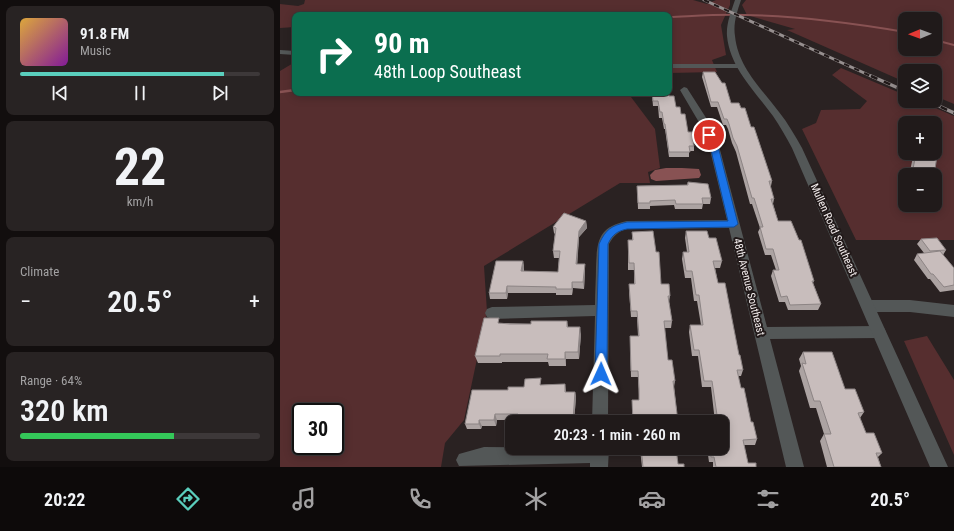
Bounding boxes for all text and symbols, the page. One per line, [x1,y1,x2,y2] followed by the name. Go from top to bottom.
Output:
[898,12,942,56] north arrow
[898,12,942,212] map controls
[80,25,129,43] text: 91.8 FM
[374,27,430,60] text: 90 m
[308,28,360,80] icon: right
[80,43,111,58] text: Music
[374,61,521,82] text: 48th Loop Southeast
[898,64,942,108] button: layers
[49,82,71,104] icon: previous
[129,82,151,104] icon: pause
[209,82,231,104] icon: next
[898,116,942,160] button: +
[692,118,726,152] pin
[698,124,720,146] icon: arrive
[114,137,166,198] text: 22
[898,168,942,212] button: −
[808,182,860,278] street label: Mullen Road Southeast
[127,194,153,209] text: km/h
[731,237,767,337] street label: 48th Avenue Southeast
[20,264,59,279] text: Climate
[107,284,173,319] text: 20.5°
[20,289,31,314] text: −
[249,289,260,314] text: +
[580,353,622,395] position arrow
[20,373,82,388] text: Range · 64%
[20,393,109,428] text: 320 km
[292,403,344,455] speed limit sign: 30
[554,426,680,444] text: 20:23 · 1 min · 260 m
[174,485,202,513] icon: directions
[290,485,318,513] icon: music
[406,485,434,513] icon: phone
[522,485,550,513] icon: climate
[638,485,666,513] icon: car
[754,485,782,513] icon: filters
[44,489,85,510] text: 20:22
[870,489,910,510] text: 20.5°

